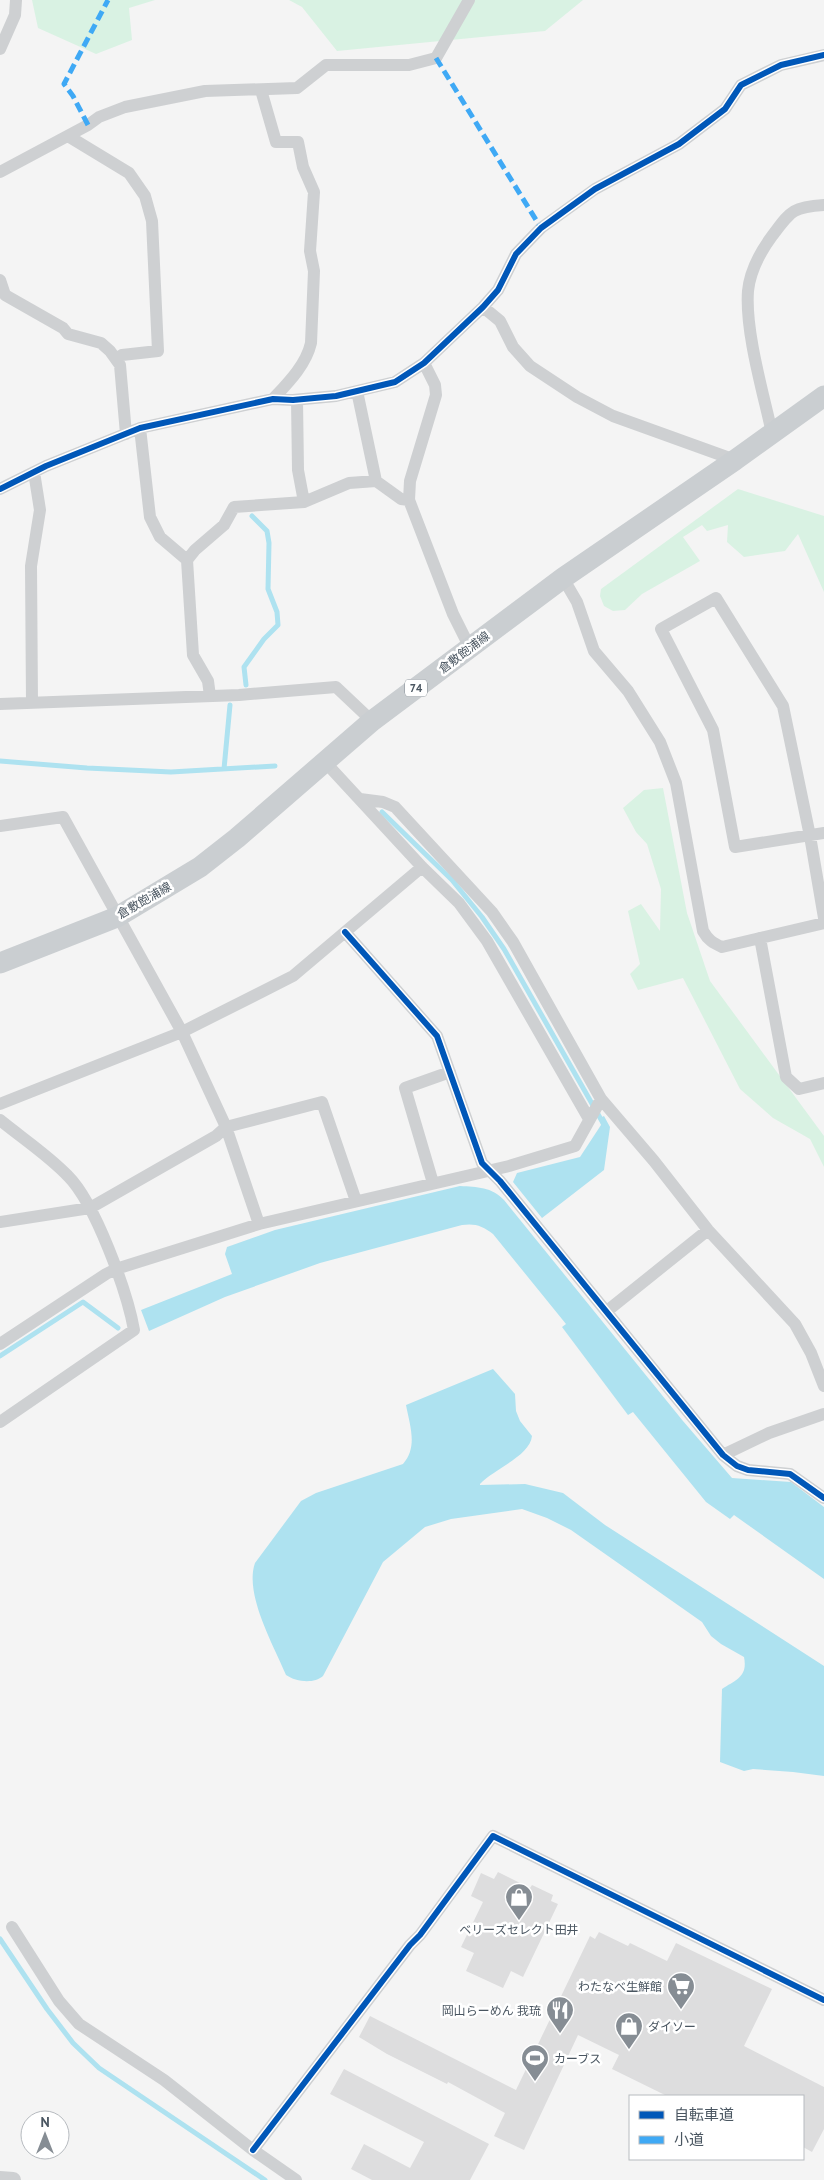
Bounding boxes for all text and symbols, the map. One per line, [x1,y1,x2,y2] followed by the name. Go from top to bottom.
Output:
[436,628,492,676] street label: 倉敷飽浦線
[405,680,427,696] road number: 74
[114,879,174,921] street label: 倉敷飽浦線
[504,1882,534,1921] shop icon: ベリーズセレクト田井
[459,1922,579,1937] place label: ベリーズセレクト田井
[666,1971,696,2010] supermarket icon: わたなべ生鮮館
[578,1979,662,1994] place label: わたなべ生鮮館
[545,1995,575,2034] restaurant icon: 岡山らーめん 我琉
[442,2003,541,2018] place label: 岡山らーめん 我琉
[614,2011,644,2050] shop icon: ダイソー
[648,2019,696,2034] place label: ダイソー
[520,2043,550,2082] sports icon: カーブス
[554,2051,601,2066] place label: カーブス
[629,2095,804,2160] legend
[674,2105,734,2124] text: 自転車道
[20,2110,70,2160] north arrow
[40,2113,50,2131] text: N
[674,2130,704,2149] text: 小道

